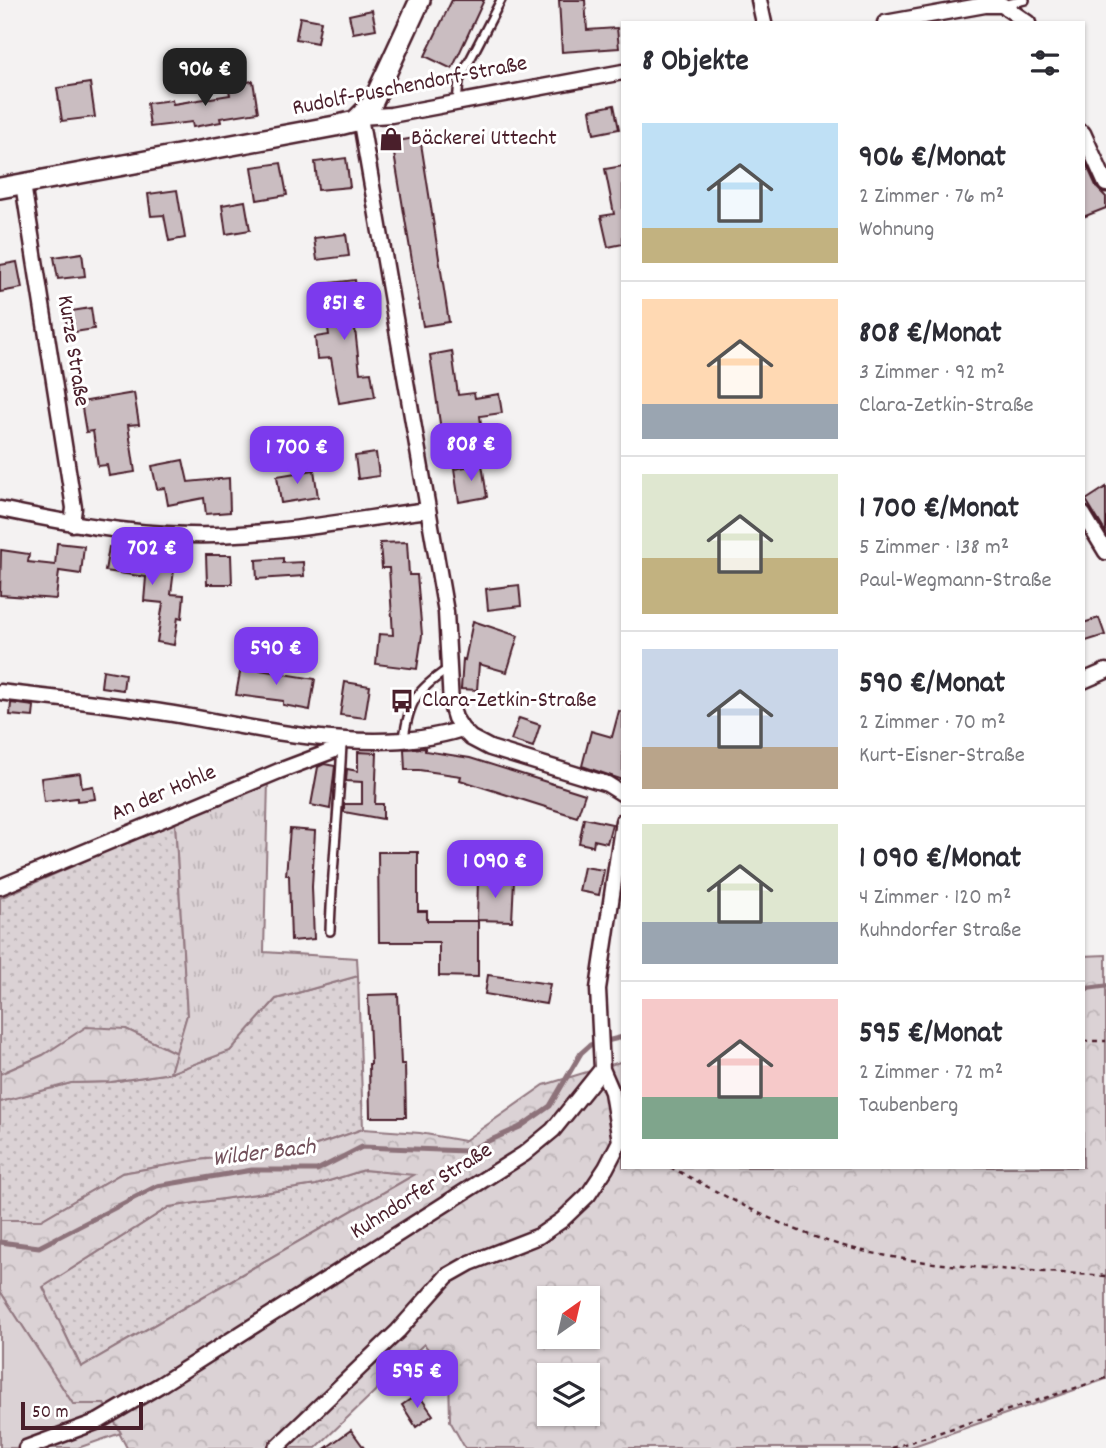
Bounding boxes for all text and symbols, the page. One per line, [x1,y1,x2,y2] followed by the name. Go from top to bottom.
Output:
[642,42,749,85] text: 8 Objekte
[1026,44,1064,82] icon: filters
[156,48,254,108] pin: 906 €
[290,48,530,126] street label: Rudolf-Puschendorf-Straße
[179,54,231,87] text: 906 €
[411,123,557,156] place label: Bäckerei Uttecht
[377,125,405,153] shop icon: Bäckerei Uttecht
[859,138,1006,181] text: 906 €/Monat
[698,151,782,235] icon: home
[859,181,1004,214] text: 2 Zimmer · 76 m²
[859,214,934,247] text: Wohnung
[295,282,393,342] pin: 851 €
[322,288,366,321] text: 851 €
[47,293,97,409] street label: Kurze Straße
[859,314,1002,357] text: 808 €/Monat
[698,327,782,411] icon: home
[859,357,1005,390] text: 3 Zimmer · 92 m²
[859,390,1034,423] text: Clara-Zetkin-Straße
[422,424,520,483] pin: 808 €
[232,426,362,486] pin: 1 700 €
[446,429,496,462] text: 808 €
[266,432,328,465] text: 1 700 €
[859,489,1019,532] text: 1 700 €/Monat
[698,502,782,586] icon: home
[103,528,201,587] pin: 702 €
[859,532,1009,565] text: 5 Zimmer · 138 m²
[127,533,177,566] text: 702 €
[859,565,1052,598] text: Paul-Wegmann-Straße
[227,628,325,687] pin: 590 €
[250,633,302,666] text: 590 €
[859,664,1005,707] text: 590 €/Monat
[698,677,782,761] icon: home
[422,685,597,718] place label: Clara-Zetkin-Straße
[388,687,416,715] bus stop icon: Clara-Zetkin-Straße
[859,707,1006,740] text: 2 Zimmer · 70 m²
[859,740,1025,773] text: Kurt-Eisner-Straße
[106,757,222,831] street label: An der Hohle
[859,839,1021,882] text: 1 090 €/Monat
[430,841,560,900] pin: 1 090 €
[463,846,527,879] text: 1 090 €
[698,852,782,936] icon: home
[859,882,1011,915] text: 4 Zimmer · 120 m²
[859,915,1021,948] text: Kuhndorfer Straße
[859,1014,1003,1057] text: 595 €/Monat
[698,1027,782,1111] icon: home
[859,1057,1003,1090] text: 2 Zimmer · 72 m²
[859,1090,958,1123] text: Taubenberg
[211,1131,318,1177] water label: Wilder Bach
[344,1135,500,1249] street label: Kuhndorfer Straße
[537,1286,600,1349] north arrow
[537,1286,600,1426] map controls
[368,1350,466,1410] pin: 595 €
[392,1356,442,1389] text: 595 €
[537,1363,600,1426] button: layers
[21,1399,144,1431] scale bar
[32,1400,69,1427] text: 50 m

